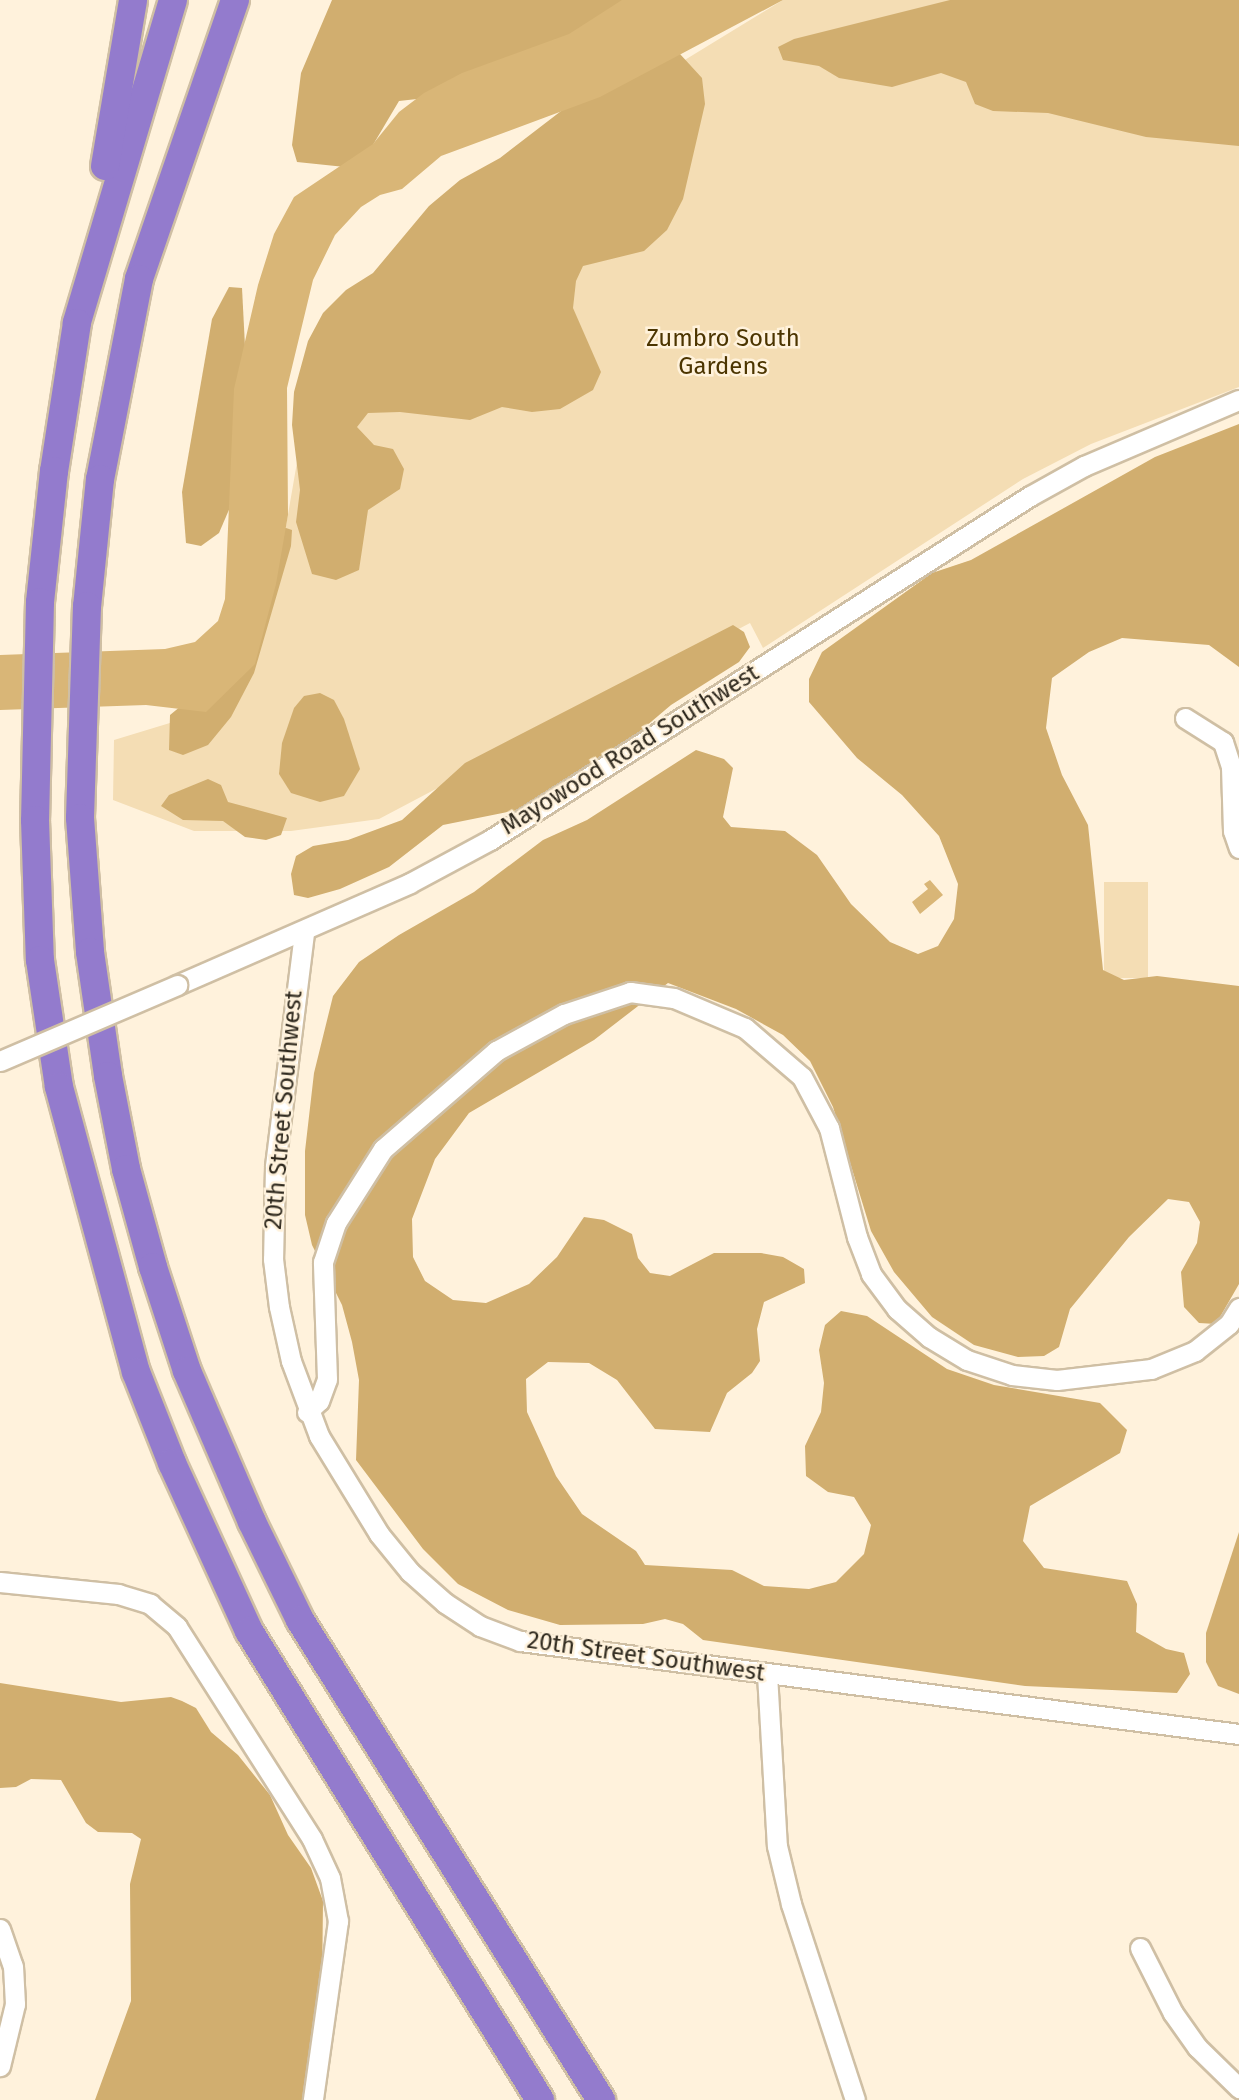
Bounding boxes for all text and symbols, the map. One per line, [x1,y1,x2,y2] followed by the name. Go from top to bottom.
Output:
[646,325,800,381] park label: Zumbro South Gardens
[496,659,764,841] street label: Mayowood Road Southwest
[259,989,309,1231] street label: 20th Street Southwest
[525,1626,767,1688] street label: 20th Street Southwest

